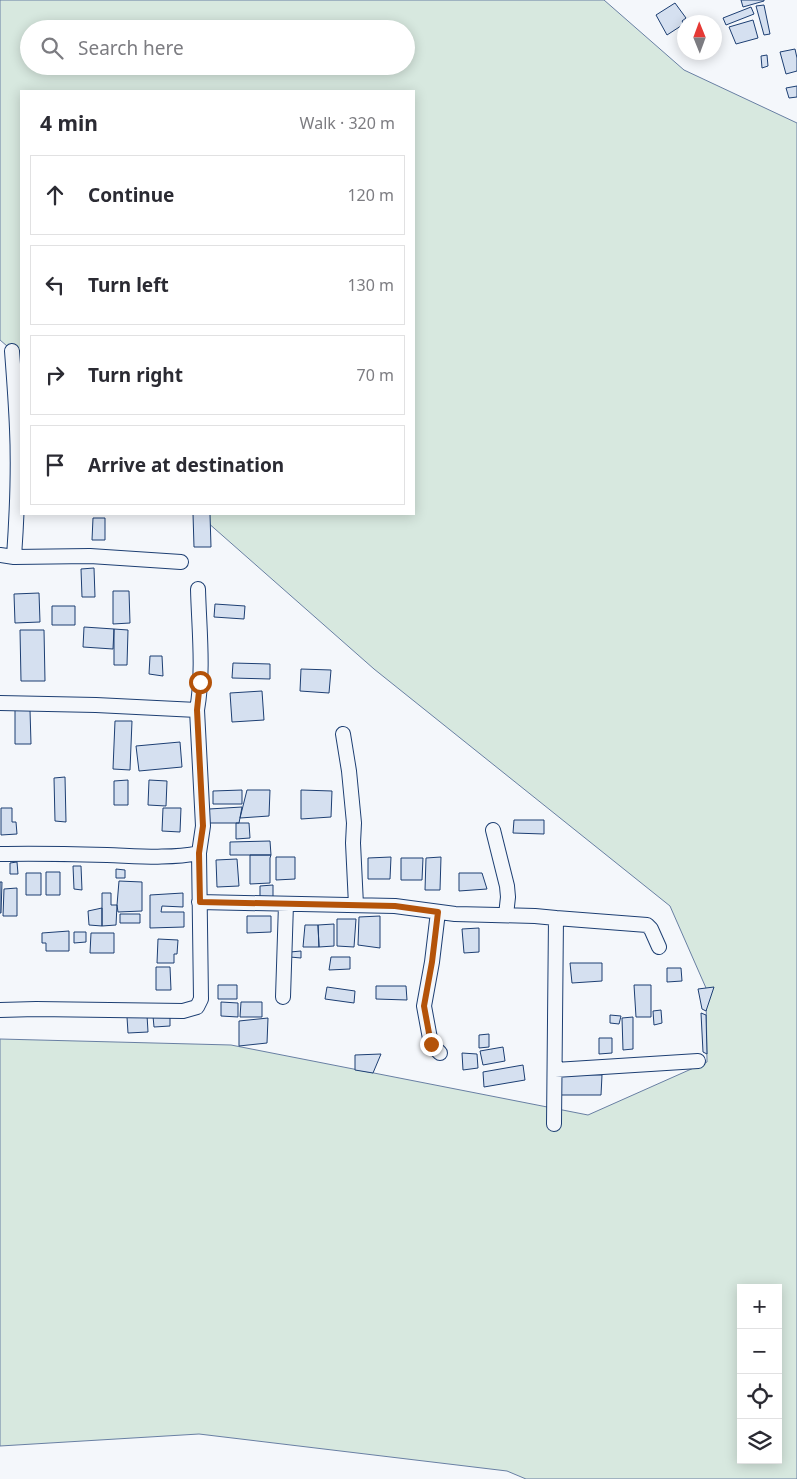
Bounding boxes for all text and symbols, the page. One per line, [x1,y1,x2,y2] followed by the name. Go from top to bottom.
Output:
[677,15,722,60] north arrow
[20,20,415,75] search box
[38,34,66,62] icon: search
[78,35,184,61] text: Search here
[40,109,98,137] text: 4 min
[300,112,395,134] text: Walk · 320 m
[41,181,69,209] icon: ahead
[88,182,174,208] text: Continue
[347,184,394,206] text: 120 m
[41,271,69,299] icon: left
[88,272,169,298] text: Turn left
[347,274,394,296] text: 130 m
[41,361,69,389] icon: right
[88,362,183,388] text: Turn right
[357,364,394,386] text: 70 m
[41,451,69,479] icon: arrive
[88,452,284,478] text: Arrive at destination
[189,671,212,694] route start
[420,1033,443,1056] route end
[737,1284,782,1464] map controls
[737,1284,782,1329] button: +
[737,1329,782,1374] button: −
[737,1374,782,1419] button: locate
[737,1419,782,1464] button: layers

